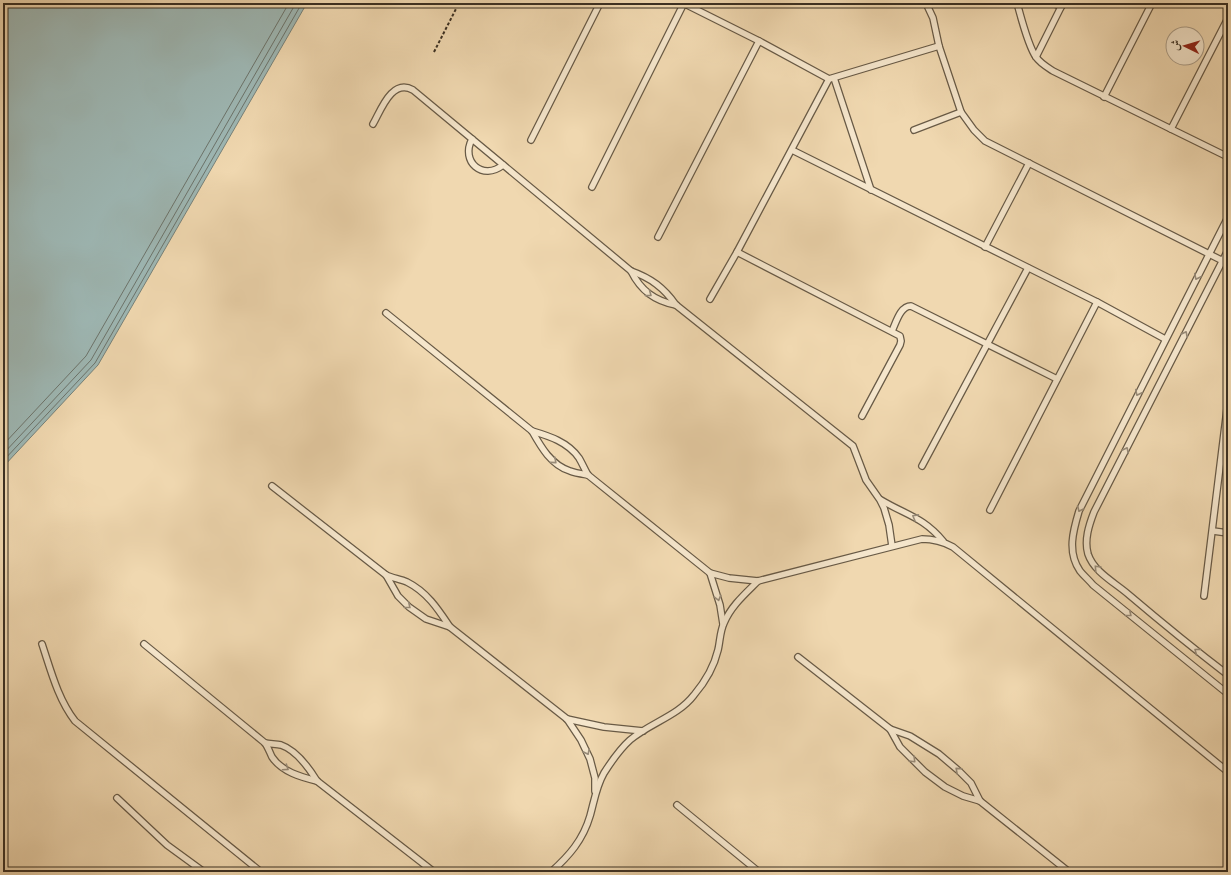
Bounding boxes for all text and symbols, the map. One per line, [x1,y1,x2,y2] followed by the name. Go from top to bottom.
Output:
[1165,26,1205,66] north arrow
[1169,39,1182,51] text: ش
[1195,273,1202,280] one-way arrow
[645,289,652,296] one-way arrow
[1180,331,1188,338] one-way arrow
[1136,388,1143,396] one-way arrow
[1121,447,1129,454] one-way arrow
[549,457,557,464] one-way arrow
[1077,505,1085,512] one-way arrow
[911,514,919,521] one-way arrow
[1094,565,1102,573] one-way arrow
[713,595,722,602] one-way arrow
[404,602,411,609] one-way arrow
[1124,609,1131,616] one-way arrow
[1194,649,1201,656] one-way arrow
[582,748,590,756] one-way arrow
[908,755,916,763] one-way arrow
[282,763,289,771] one-way arrow
[955,768,962,775] one-way arrow

